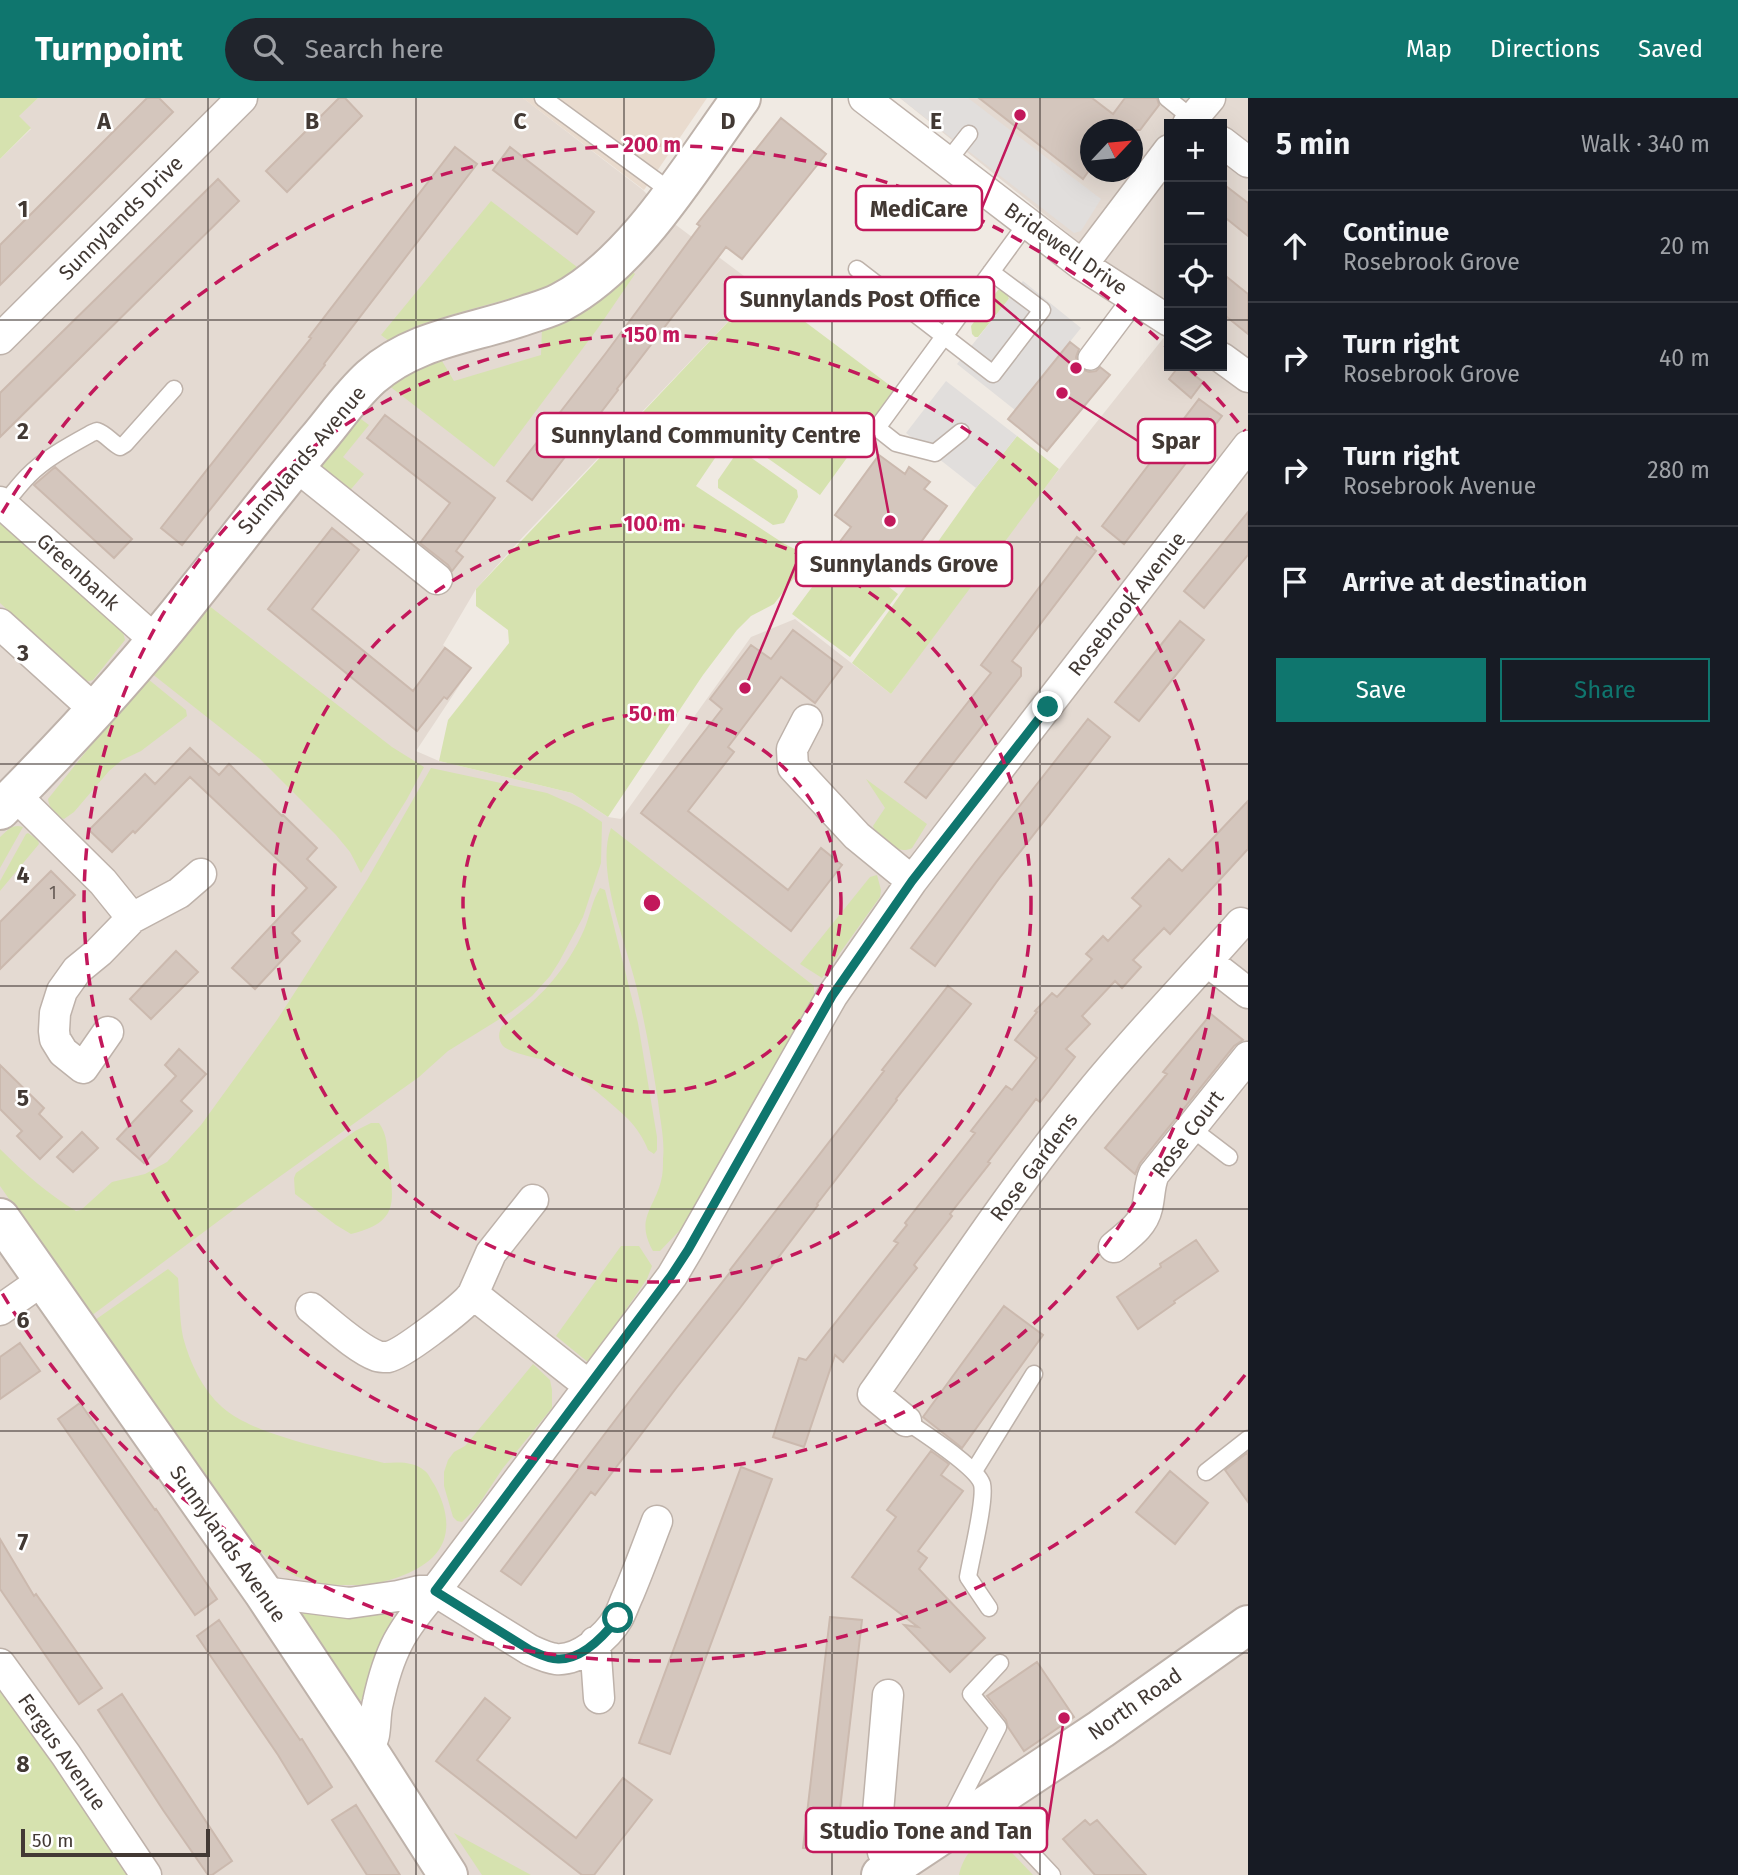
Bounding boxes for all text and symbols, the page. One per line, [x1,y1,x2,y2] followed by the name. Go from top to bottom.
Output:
[225,18,715,81] search box
[35,29,183,69] text: Turnpoint
[249,30,287,68] icon: search
[305,34,444,65] text: Search here
[1406,35,1452,63] text: Map
[1490,35,1600,63] text: Directions
[1638,35,1703,63] text: Saved
[96,107,111,135] text: A
[305,107,319,135] text: B
[513,107,527,135] text: C
[721,107,736,135] text: D
[930,107,942,135] text: E
[1080,119,1143,182] north arrow
[1164,119,1227,371] map controls
[1164,119,1227,182] button: +
[1276,126,1350,162] text: 5 min
[1581,130,1710,158] text: Walk · 340 m
[623,132,681,158] text: 200 m
[53,150,189,286] street label: Sunnylands Drive
[1164,182,1227,245] button: −
[856,186,982,230] callout: MediCare
[18,195,28,223] text: 1
[870,195,968,223] text: MediCare
[999,197,1133,301] street label: Bridewell Drive
[1343,217,1449,248] text: Continue
[1276,227,1314,265] icon: ahead
[1660,232,1710,260] text: 20 m
[1164,245,1227,308] button: locate
[1343,248,1520,276] text: Rosebrook Grove
[725,277,994,321] callout: Sunnylands Post Office
[740,285,981,313] text: Sunnylands Post Office
[1164,308,1227,371] button: layers
[624,322,680,348] text: 150 m
[1343,329,1460,360] text: Turn right
[1276,339,1314,377] icon: right
[1659,344,1710,372] text: 40 m
[1343,360,1520,388] text: Rosebrook Grove
[232,380,372,540] street label: Sunnylands Avenue
[537,413,874,457] callout: Sunnyland Community Centre
[17,417,29,445] text: 2
[1138,419,1215,463] callout: Spar
[551,421,861,449] text: Sunnyland Community Centre
[1152,427,1201,455] text: Spar
[1343,441,1460,472] text: Turn right
[1276,451,1314,489] icon: right
[1647,456,1710,484] text: 280 m
[1343,472,1536,500] text: Rosebrook Avenue
[623,511,681,537] text: 100 m
[1062,526,1192,682] street label: Rosebrook Avenue
[31,528,125,616] street label: Greenbank
[796,542,1012,586] callout: Sunnylands Grove
[810,550,999,578] text: Sunnylands Grove
[1276,563,1314,601] icon: arrive
[1343,567,1587,598] text: Arrive at destination
[16,639,29,667] text: 3
[1276,658,1486,722] button: Save
[1500,658,1710,722] button: Share
[1032,691,1063,722] route end
[629,701,675,727] text: 50 m
[17,861,30,889] text: 4
[49,882,57,904] house number: 1
[640,891,664,915] centre of rings
[17,1084,29,1112] text: 5
[1147,1085,1230,1183] street label: Rose Court
[985,1107,1084,1227] street label: Rose Gardens
[17,1306,30,1334] text: 6
[164,1460,292,1628] street label: Sunnylands Avenue
[18,1528,29,1556] text: 7
[602,1602,633,1633] route start
[1083,1662,1187,1746] street label: North Road
[12,1689,112,1815] street label: Fergus Avenue
[16,1750,30,1778] text: 8
[806,1808,1047,1852] callout: Studio Tone and Tan
[820,1817,1032,1845] text: Studio Tone and Tan
[21,1826,210,1858] scale bar
[32,1829,73,1852] text: 50 m

